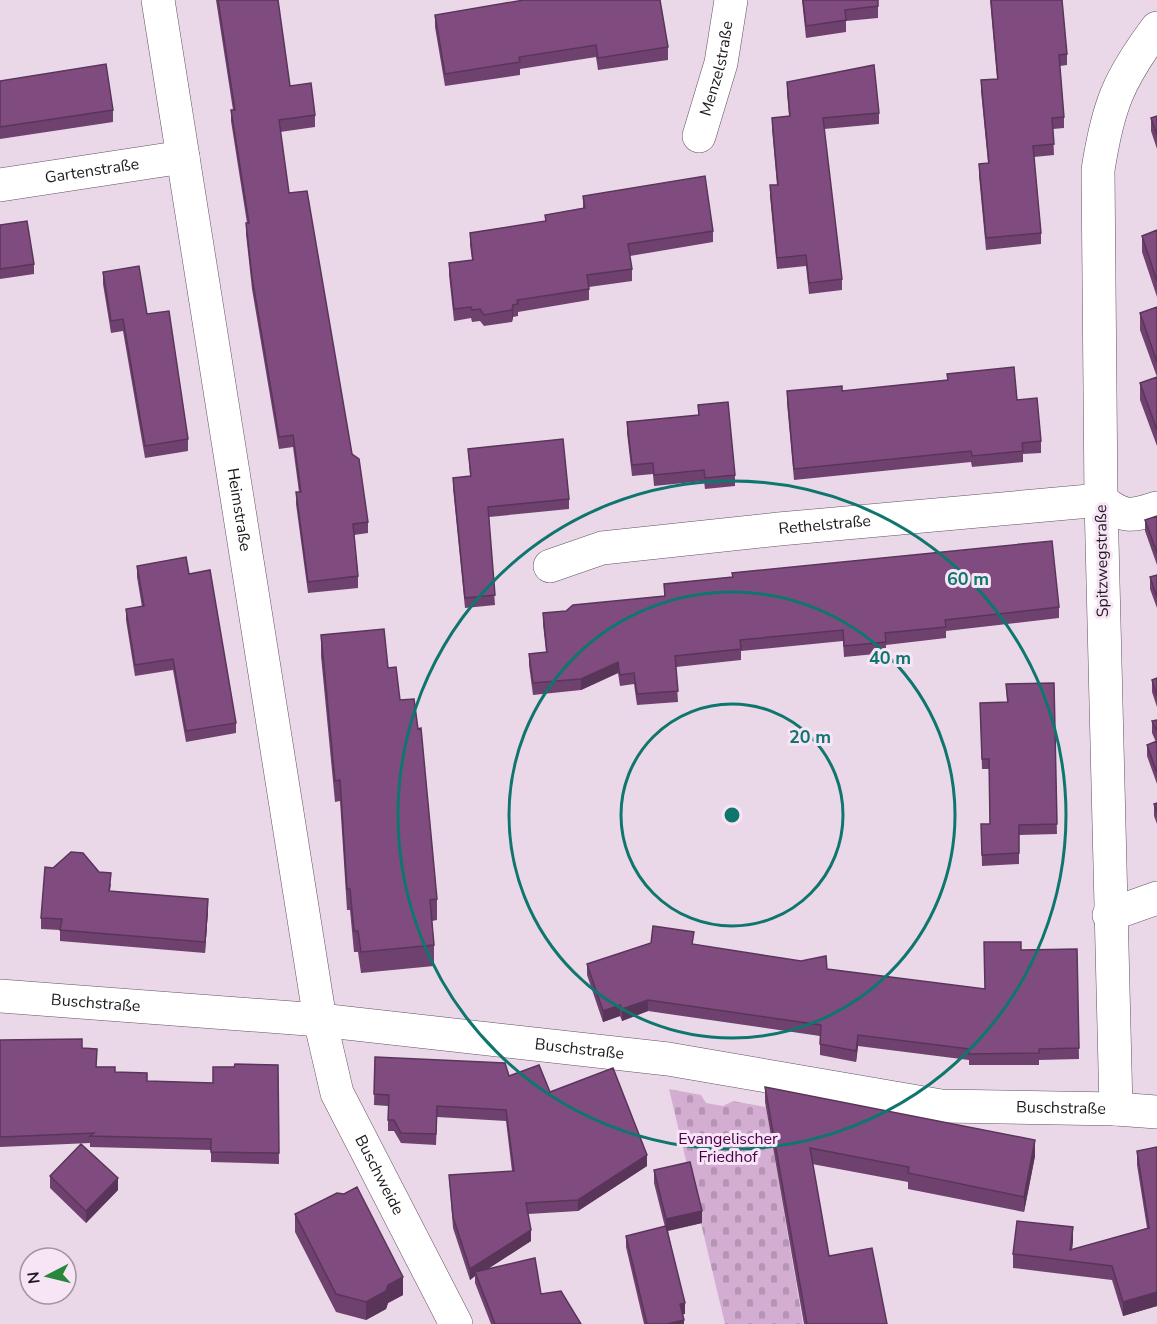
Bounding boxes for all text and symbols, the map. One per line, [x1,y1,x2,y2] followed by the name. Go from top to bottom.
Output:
[695,19,739,119] street label: Menzelstraße
[43,153,141,189] street label: Gartenstraße
[221,466,256,553] street label: Heimstraße
[1090,504,1114,618] street label: Spitzwegstraße
[778,510,872,540] street label: Rethelstraße
[947,567,989,591] text: 60 m
[869,646,911,670] text: 40 m
[789,725,831,749] text: 20 m
[722,805,742,825] centre of rings
[50,989,141,1018] street label: Buschstraße
[534,1033,625,1065] street label: Buschstraße
[1016,1096,1106,1120] street label: Buschstraße
[678,1128,778,1168] park label: Evangelischer Friedhof
[349,1131,409,1219] street label: Buschweide
[18,1246,78,1306] north arrow
[22,1270,46,1285] text: N

